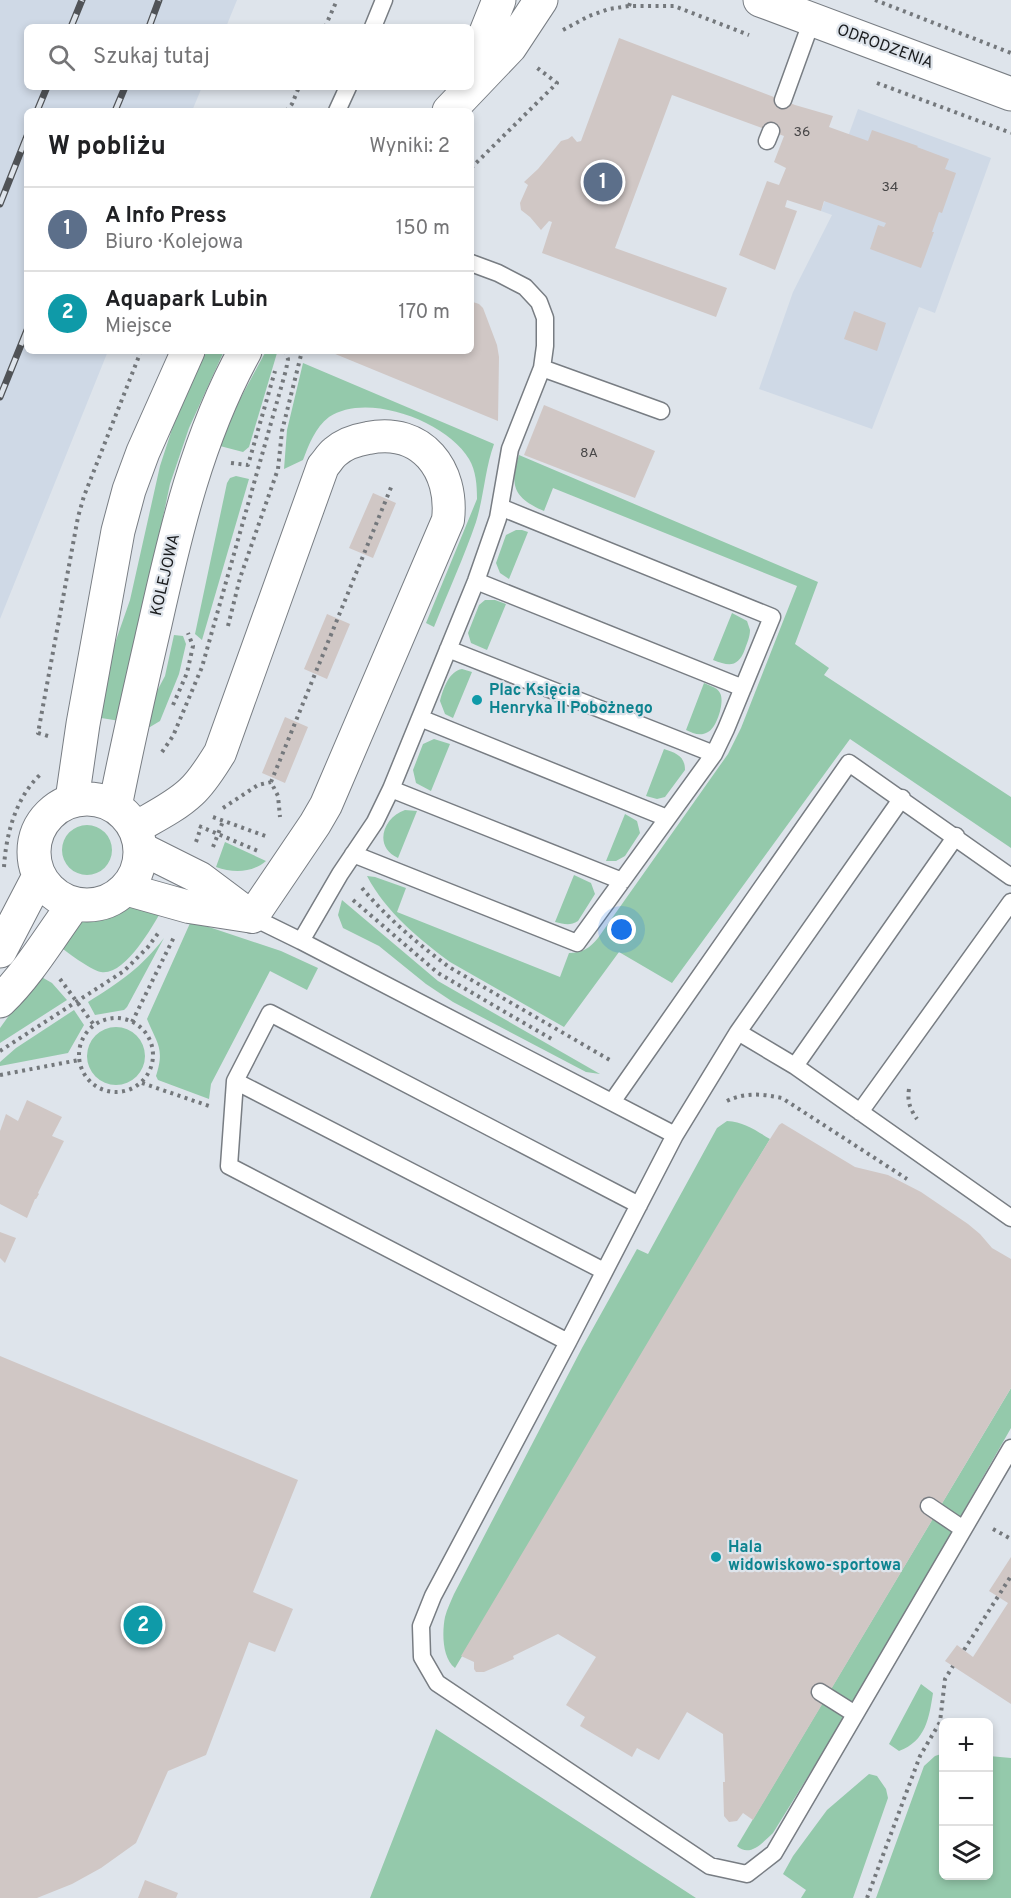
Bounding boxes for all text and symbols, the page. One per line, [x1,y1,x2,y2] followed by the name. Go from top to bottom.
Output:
[834,20,936,74] street label: ODRODZENIA
[24,24,474,90] search box
[45,41,78,74] icon: search
[93,44,210,71] text: Szukaj tutaj
[794,124,810,141] house number: 36
[48,131,166,164] text: W pobliżu
[369,134,450,160] text: Wyniki: 2
[584,160,622,204] pin: 1
[881,179,899,196] house number: 34
[105,203,227,230] text: A Info Press
[64,216,72,242] text: 1
[396,216,450,242] text: 150 m
[105,230,243,256] text: Biuro · Kolejowa
[105,287,268,314] text: Aquapark Lubin
[61,300,74,326] text: 2
[398,300,450,326] text: 170 m
[105,314,172,340] text: Miejsce
[580,445,598,462] house number: 8A
[147,532,185,618] street label: KOLEJOWA
[489,681,653,719] place label: Plac Księcia Henryka II Pobożnego
[470,693,484,707] marker: Plac Księcia Henryka II Pobożnego
[607,915,636,944] your location
[728,1538,901,1576] place label: Hala widowiskowo-sportowa
[709,1550,723,1564] marker: Hala widowiskowo-sportowa
[124,1602,162,1648] pin: 2
[939,1718,993,1880] map controls
[939,1718,993,1772] button: +
[939,1772,993,1826] button: −
[939,1826,993,1880] button: layers

